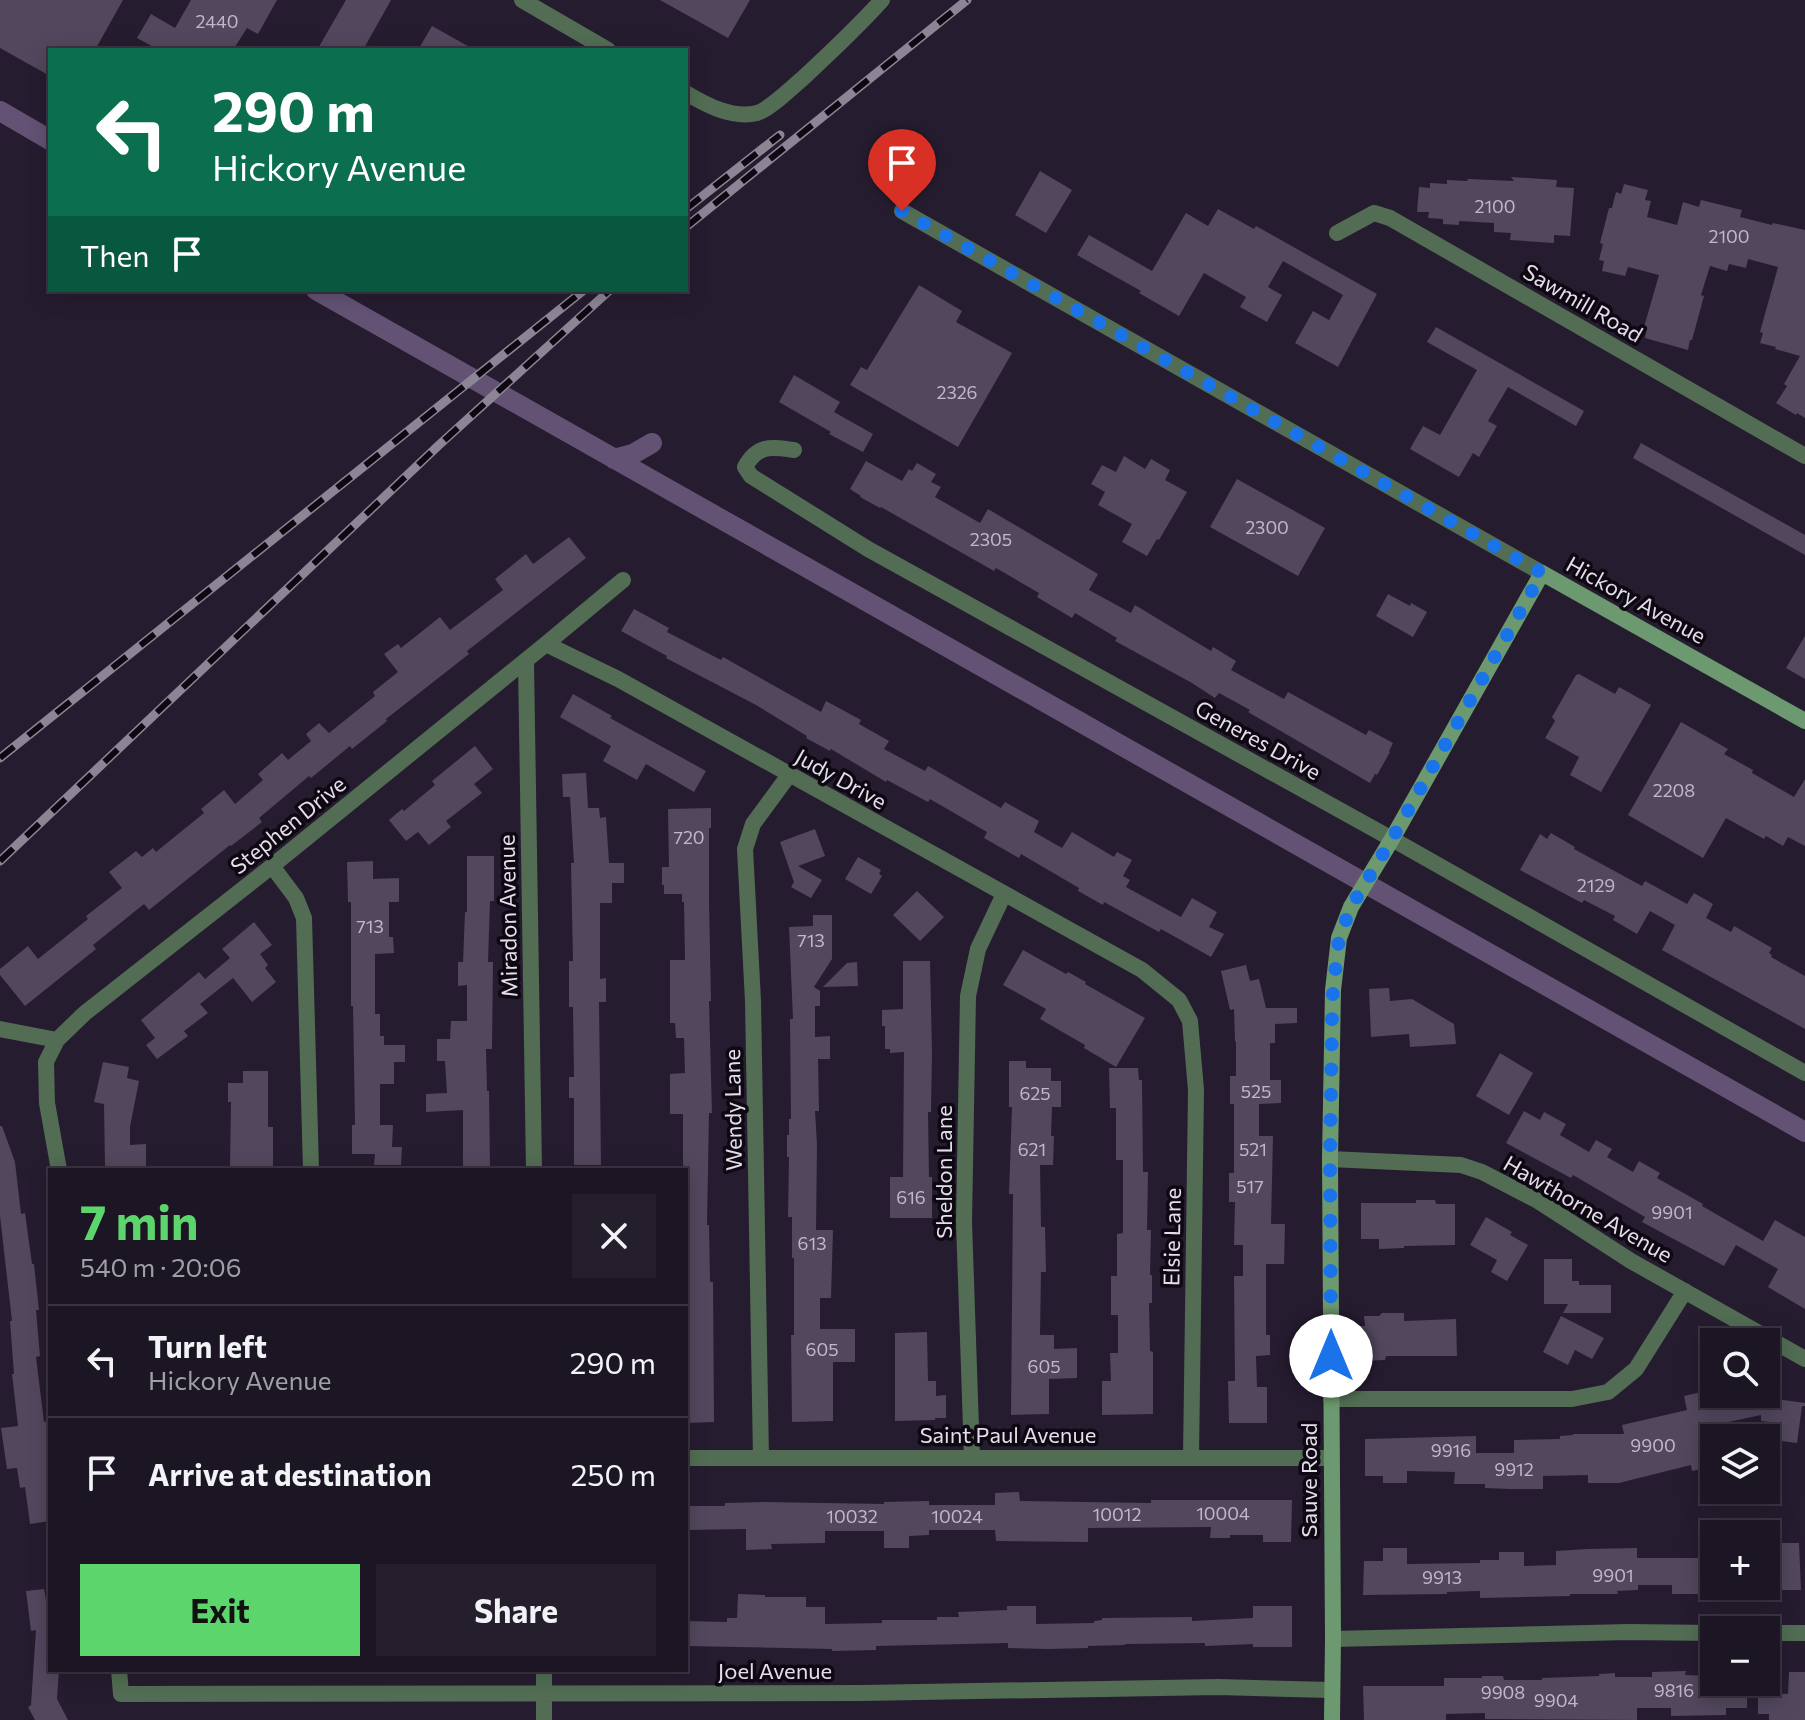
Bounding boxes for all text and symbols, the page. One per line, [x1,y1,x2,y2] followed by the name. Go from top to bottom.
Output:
[195,10,239,32] house number: 2440
[212,75,375,144] text: 290 m
[80,80,184,184] icon: left
[868,129,936,211] pin
[880,141,924,185] icon: arrive
[212,144,466,188] text: Hickory Avenue
[1474,195,1516,217] house number: 2100
[1708,225,1750,247] house number: 2100
[165,232,209,276] icon: arrive
[80,236,149,273] text: Then
[1519,258,1648,348] street label: Sawmill Road
[936,381,978,403] house number: 2326
[1245,516,1289,538] house number: 2300
[970,528,1012,550] house number: 2305
[1562,550,1711,649] street label: Hickory Avenue
[1191,694,1326,785] street label: Generes Drive
[791,742,892,815] street label: Judy Drive
[225,770,351,879] street label: Stephen Drive
[1653,779,1695,801] house number: 2208
[673,826,705,848] house number: 720
[493,834,522,998] street label: Miradon Avenue
[1577,874,1615,896] house number: 2129
[356,915,384,937] house number: 713
[797,929,825,951] house number: 713
[718,1049,747,1171] street label: Wendy Lane
[1241,1080,1271,1102] house number: 525
[1019,1082,1051,1104] house number: 625
[930,1105,957,1239] street label: Sheldon Lane
[1018,1138,1046,1160] house number: 621
[1239,1138,1267,1160] house number: 521
[1499,1149,1678,1268] street label: Hawthorne Avenue
[1236,1175,1264,1197] house number: 517
[896,1186,926,1208] house number: 616
[1157,1188,1186,1286] street label: Elsie Lane
[80,1191,199,1250] text: 7 min
[572,1194,656,1278] button: close
[1651,1201,1693,1223] house number: 9901
[798,1232,826,1254] house number: 613
[80,1251,241,1282] text: 540 m · 20:06
[1289,1314,1373,1398] position arrow
[148,1327,267,1364] text: Turn left
[1700,1328,1780,1696] map controls
[1700,1328,1780,1408] button: search
[805,1338,839,1360] house number: 605
[80,1339,124,1383] icon: left
[570,1343,656,1380] text: 290 m
[1027,1355,1061,1377] house number: 605
[148,1364,332,1395] text: Hickory Avenue
[920,1421,1096,1448] street label: Saint Paul Avenue
[1295,1423,1322,1537] street label: Sauve Road
[1700,1424,1780,1504] button: layers
[1630,1434,1676,1456] house number: 9900
[1431,1439,1471,1461] house number: 9916
[80,1451,124,1495] icon: arrive
[148,1455,432,1492] text: Arrive at destination
[571,1455,656,1492] text: 250 m
[1494,1458,1534,1480] house number: 9912
[1196,1502,1250,1524] house number: 10004
[1093,1503,1141,1525] house number: 10012
[826,1505,878,1527] house number: 10032
[931,1505,983,1527] house number: 10024
[1700,1520,1780,1600] button: +
[80,1564,360,1656] button: Exit
[376,1564,656,1656] button: Share
[1592,1564,1634,1586] house number: 9901
[1422,1566,1462,1588] house number: 9913
[1700,1616,1780,1696] button: −
[718,1657,832,1684] street label: Joel Avenue
[1654,1679,1694,1701] house number: 9816
[1481,1681,1525,1703] house number: 9908
[1534,1689,1578,1711] house number: 9904

